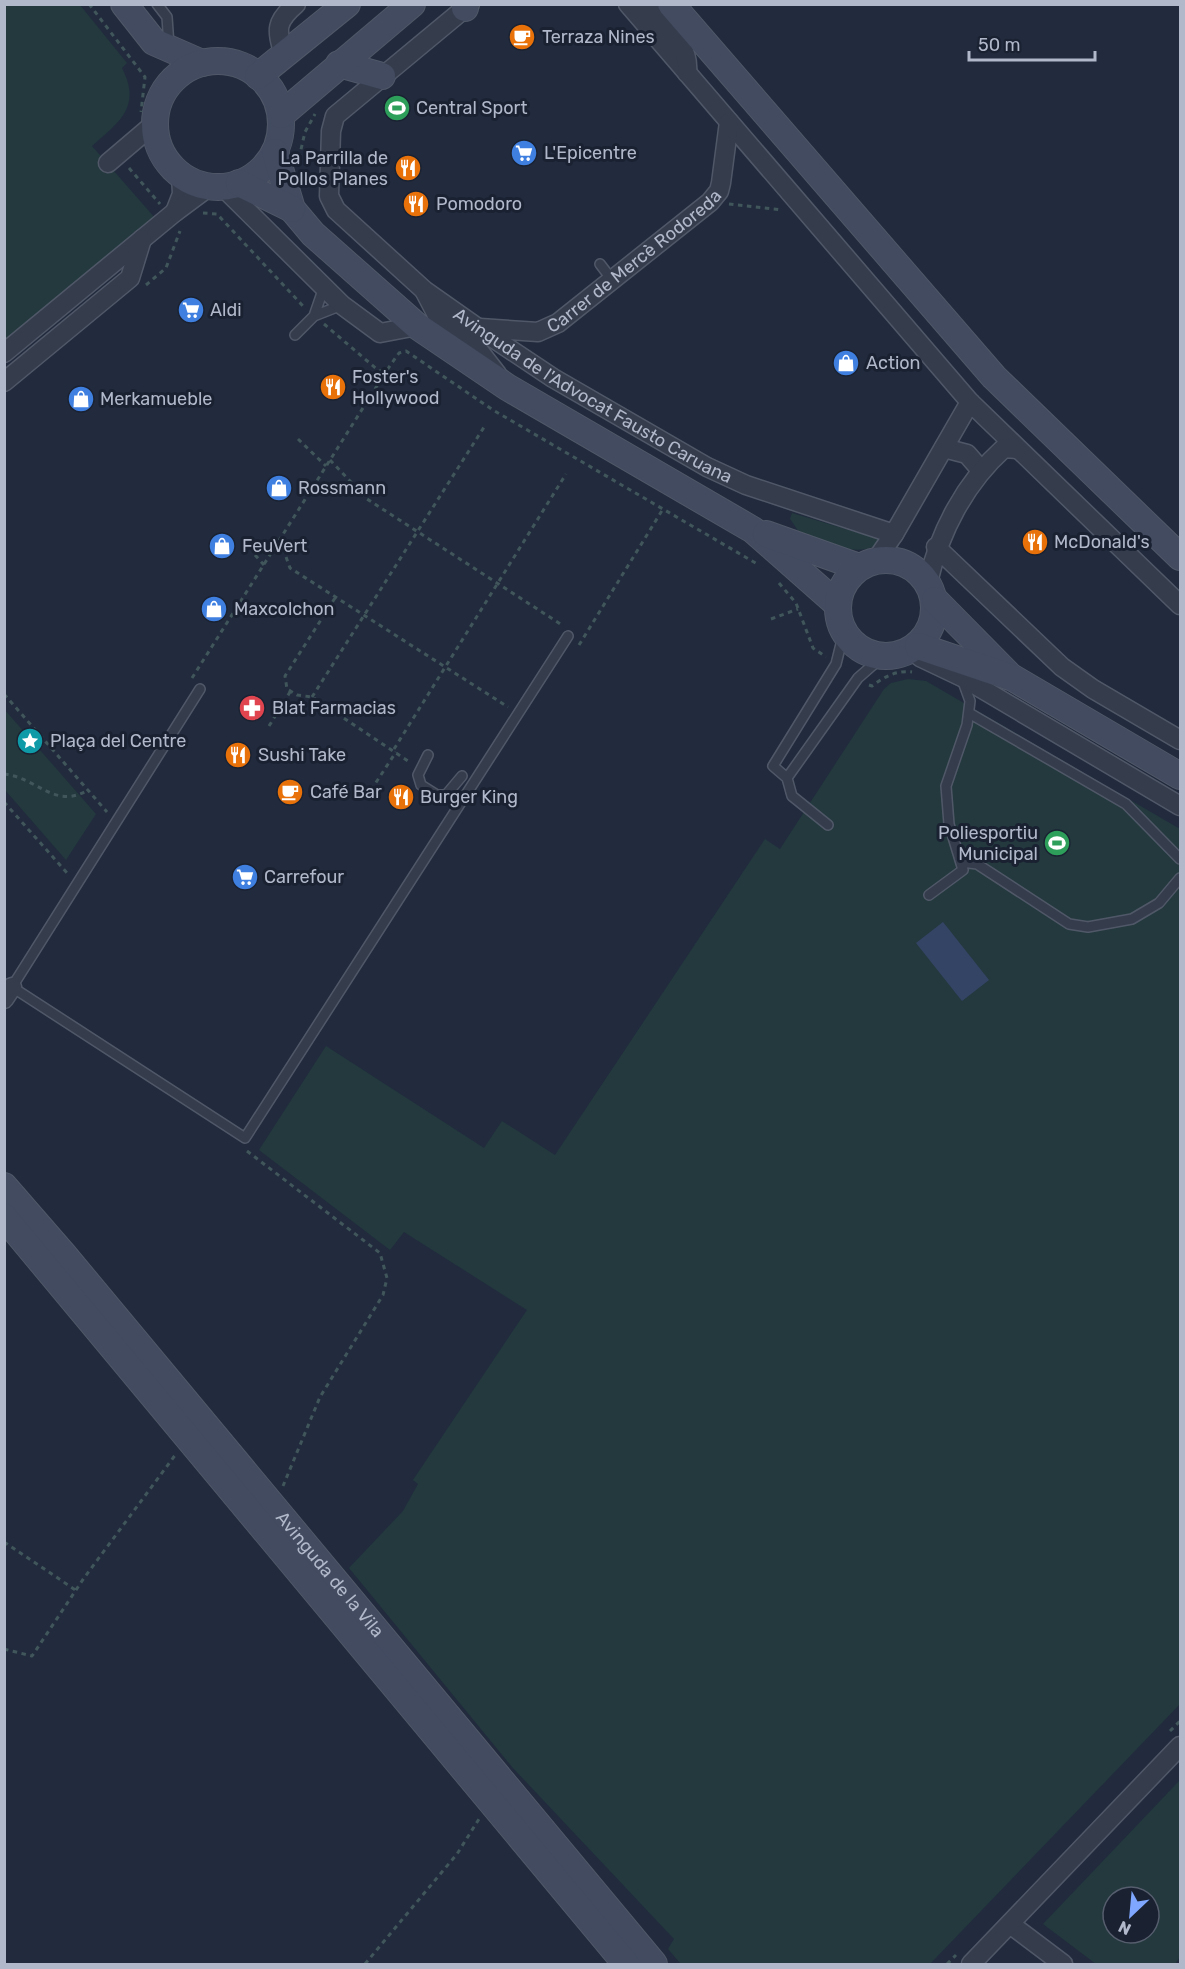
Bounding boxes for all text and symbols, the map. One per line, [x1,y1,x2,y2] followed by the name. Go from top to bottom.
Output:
[507,22,537,52] cafe icon: Terraza Nines
[969,24,1095,62] scale bar
[542,26,655,48] place label: Terraza Nines
[978,34,1021,56] text: 50 m
[382,93,412,123] sports icon: Central Sport
[416,97,527,119] place label: Central Sport
[509,138,539,168] supermarket icon: L'Epicentre
[544,142,637,164] place label: L'Epicentre
[278,147,388,190] place label: La Parrilla de Pollos Planes
[393,153,423,183] restaurant icon: La Parrilla de Pollos Planes
[544,185,726,338] street label: Carrer de Mercè Rodoreda
[401,189,431,219] restaurant icon: Pomodoro
[436,193,522,215] place label: Pomodoro
[176,295,206,325] supermarket icon: Aldi
[210,299,242,321] place label: Aldi
[449,303,736,488] street label: Avinguda de l'Advocat Fausto Caruana
[831,348,861,378] shop icon: Action
[866,352,921,374] place label: Action
[352,366,439,409] place label: Foster's Hollywood
[318,372,348,402] restaurant icon: Foster's Hollywood
[66,384,96,414] shop icon: Merkamueble
[100,388,212,410] place label: Merkamueble
[264,473,294,503] shop icon: Rossmann
[298,477,386,499] place label: Rossmann
[1020,527,1050,557] restaurant icon: McDonald's
[207,531,237,561] shop icon: FeuVert
[1054,531,1150,553] place label: McDonald's
[242,535,307,557] place label: FeuVert
[199,594,229,624] shop icon: Maxcolchon
[234,598,334,620] place label: Maxcolchon
[237,693,267,723] pharmacy icon: Blat Farmacias
[272,697,396,719] place label: Blat Farmacias
[15,726,45,756] place icon: Plaça del Centre
[50,730,186,752] place label: Plaça del Centre
[223,740,253,770] restaurant icon: Sushi Take
[258,744,346,766] place label: Sushi Take
[275,777,305,807] cafe icon: Café Bar
[310,781,382,803] place label: Café Bar
[386,782,416,812] restaurant icon: Burger King
[420,786,518,808] place label: Burger King
[938,822,1038,865] place label: Poliesportiu Municipal
[1042,828,1072,858] sports icon: Poliesportiu Municipal
[230,862,260,892] supermarket icon: Carrefour
[264,866,344,888] place label: Carrefour
[271,1507,389,1642] street label: Avinguda de la Vila
[1101,1885,1161,1945] north arrow
[1115,1917,1134,1939] text: N

